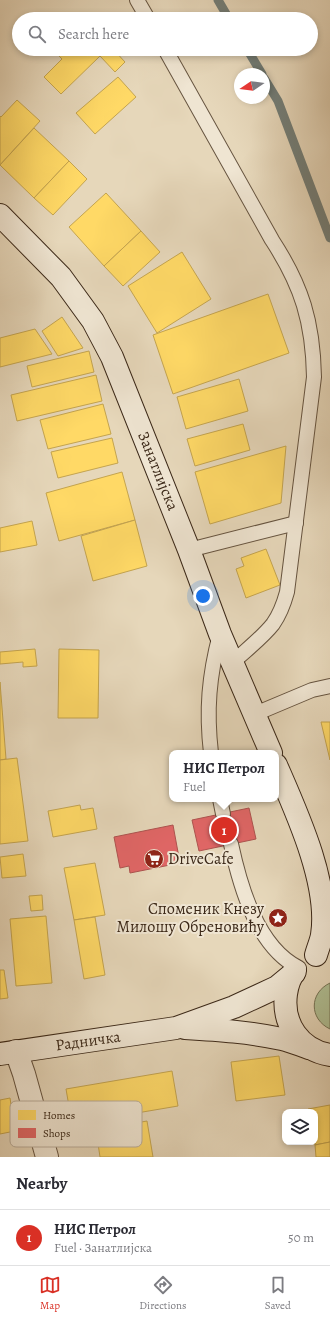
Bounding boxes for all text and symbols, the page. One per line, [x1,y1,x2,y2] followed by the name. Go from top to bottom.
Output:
[12,12,318,56] search box
[26,23,48,45] icon: search
[58,24,129,44] text: Search here
[234,68,270,104] north arrow
[132,428,184,514] street label: Занатлијска
[193,586,213,606] your location
[169,750,279,802] popup
[183,758,265,778] text: НИС Петрол
[183,778,206,795] text: Fuel
[211,815,237,845] pin: 1
[143,848,165,870] supermarket icon: DriveCafe
[168,848,234,870] place label: DriveCafe
[117,898,265,938] place label: Споменик Кнезу Милошу Обреновићу
[267,907,289,929] place icon: Споменик Кнезу Милошу Обреновићу
[54,1025,123,1056] street label: Радничка
[10,1101,142,1147] legend
[43,1108,75,1123] text: Homes
[282,1109,318,1145] map controls
[282,1109,318,1145] button: layers
[43,1126,70,1141] text: Shops
[16,1172,67,1195] text: Nearby
[54,1219,136,1239] text: НИС Петрол
[27,1229,31,1246] text: 1
[288,1229,314,1246] text: 50 m
[54,1239,152,1256] text: Fuel · Занатлијска
[39,1274,61,1313] tab: Map
[139,1274,187,1313] tab: Directions
[265,1274,291,1313] tab: Saved

